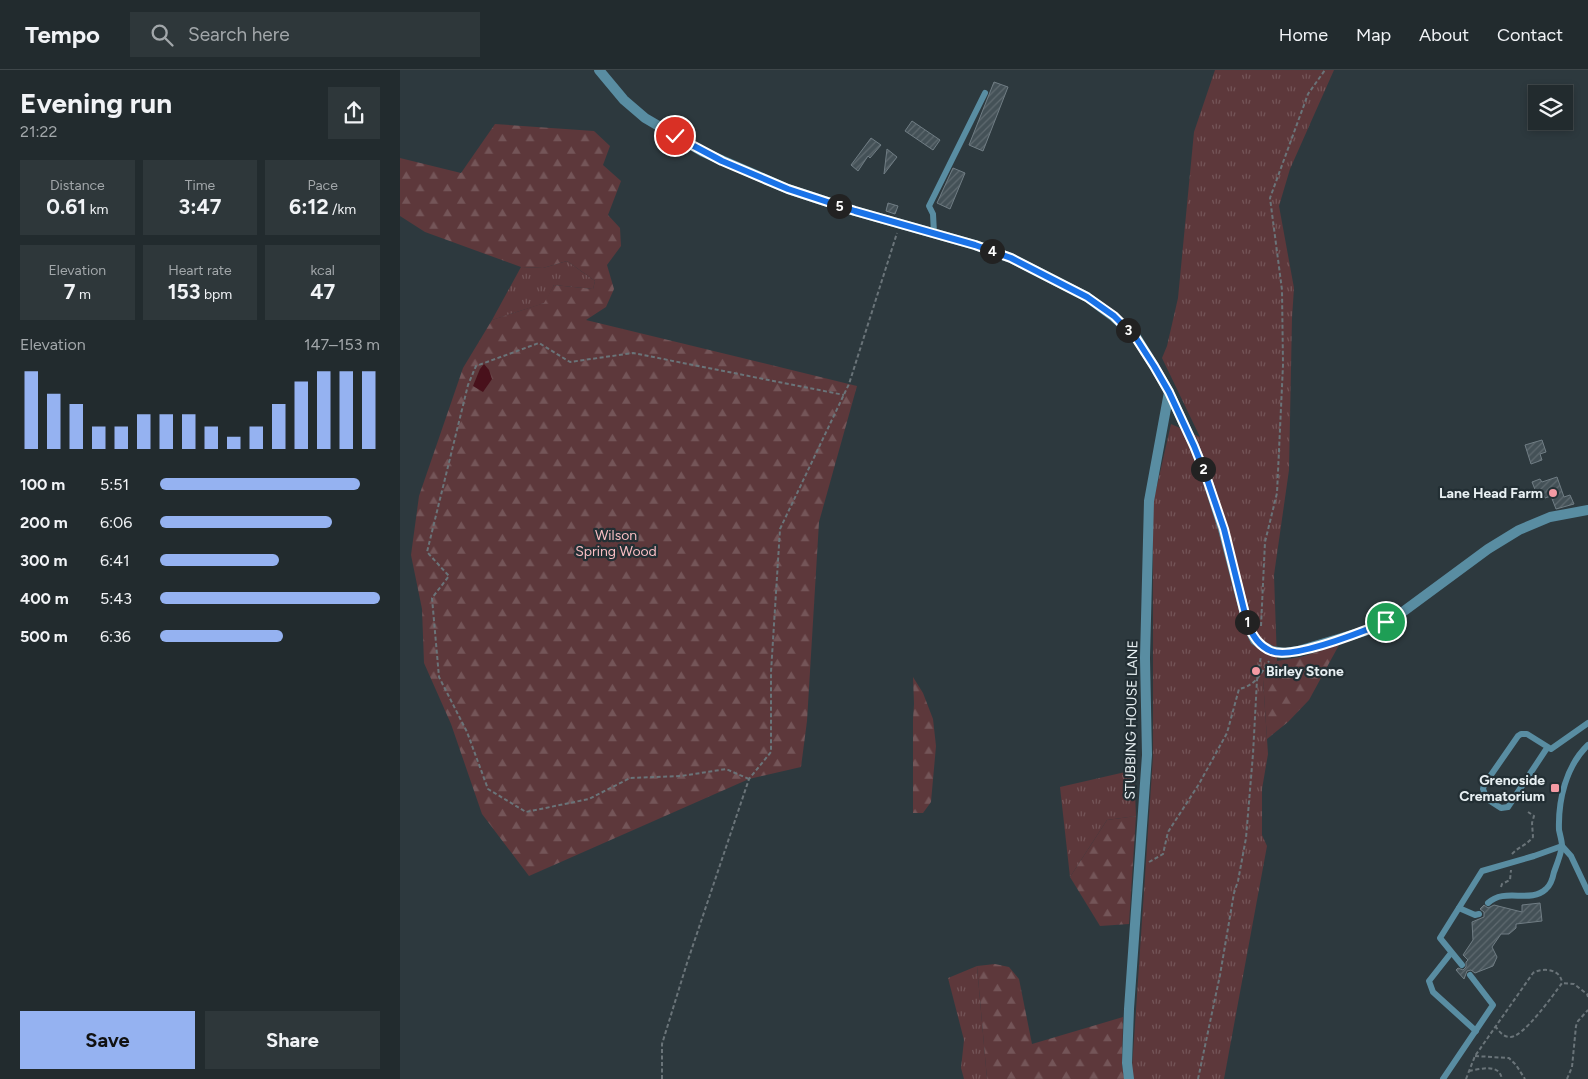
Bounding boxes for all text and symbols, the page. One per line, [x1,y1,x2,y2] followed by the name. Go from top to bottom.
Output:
[130,12,480,57] search box
[25,20,100,49] text: Tempo
[148,21,176,49] icon: search
[188,23,290,46] text: Search here
[1279,24,1328,46] text: Home
[1356,24,1391,46] text: Map
[1419,24,1469,46] text: About
[1497,24,1563,46] text: Contact
[1528,85,1573,130] map controls
[1528,85,1573,130] button: layers
[20,86,172,120] text: Evening run
[328,87,380,139] button: share
[654,115,696,157] pin
[20,122,58,141] text: 21:22
[661,122,689,150] icon: check
[50,177,105,194] text: Distance
[185,177,215,194] text: Time
[307,177,338,194] text: Pace
[46,194,86,219] text: 0.61
[179,194,221,219] text: 3:47
[289,194,329,219] text: 6:12
[826,194,852,218] pin: 5
[835,198,844,215] text: 5
[86,201,108,218] text: km
[329,201,356,218] text: /km
[980,238,1004,264] pin: 4
[988,243,997,260] text: 4
[49,262,106,279] text: Elevation
[168,262,232,279] text: Heart rate
[310,262,335,279] text: kcal
[64,279,75,304] text: 7
[168,279,200,304] text: 153
[310,279,335,304] text: 47
[75,286,91,303] text: m
[200,286,232,303] text: bpm
[1116,318,1140,342] pin: 3
[1125,322,1132,339] text: 3
[20,335,86,354] text: Elevation
[304,335,380,354] text: 147–153 m
[1190,456,1216,482] pin: 2
[1199,461,1208,478] text: 2
[20,475,65,494] text: 100 m
[100,475,129,494] text: 5:51
[1439,485,1543,502] place label: Lane Head Farm
[1547,487,1559,499] marker: Lane Head Farm
[20,513,68,532] text: 200 m
[100,513,132,532] text: 6:06
[575,527,657,560] park label: Wilson Spring Wood
[20,551,67,570] text: 300 m
[100,551,130,570] text: 6:41
[20,589,69,608] text: 400 m
[100,589,132,608] text: 5:43
[1365,601,1407,643] pin
[1372,608,1400,636] icon: arrive
[1234,610,1260,634] pin: 1
[1245,614,1250,631] text: 1
[20,627,68,646] text: 500 m
[100,627,131,646] text: 6:36
[1122,640,1141,800] street label: STUBBING HOUSE LANE
[1266,663,1344,680] place label: Birley Stone
[1250,665,1262,677] marker: Birley Stone
[1459,772,1545,805] place label: Grenoside Crematorium
[1549,782,1561,794] marker: Grenoside Crematorium
[20,1011,195,1069] button: Save
[205,1011,380,1069] button: Share

